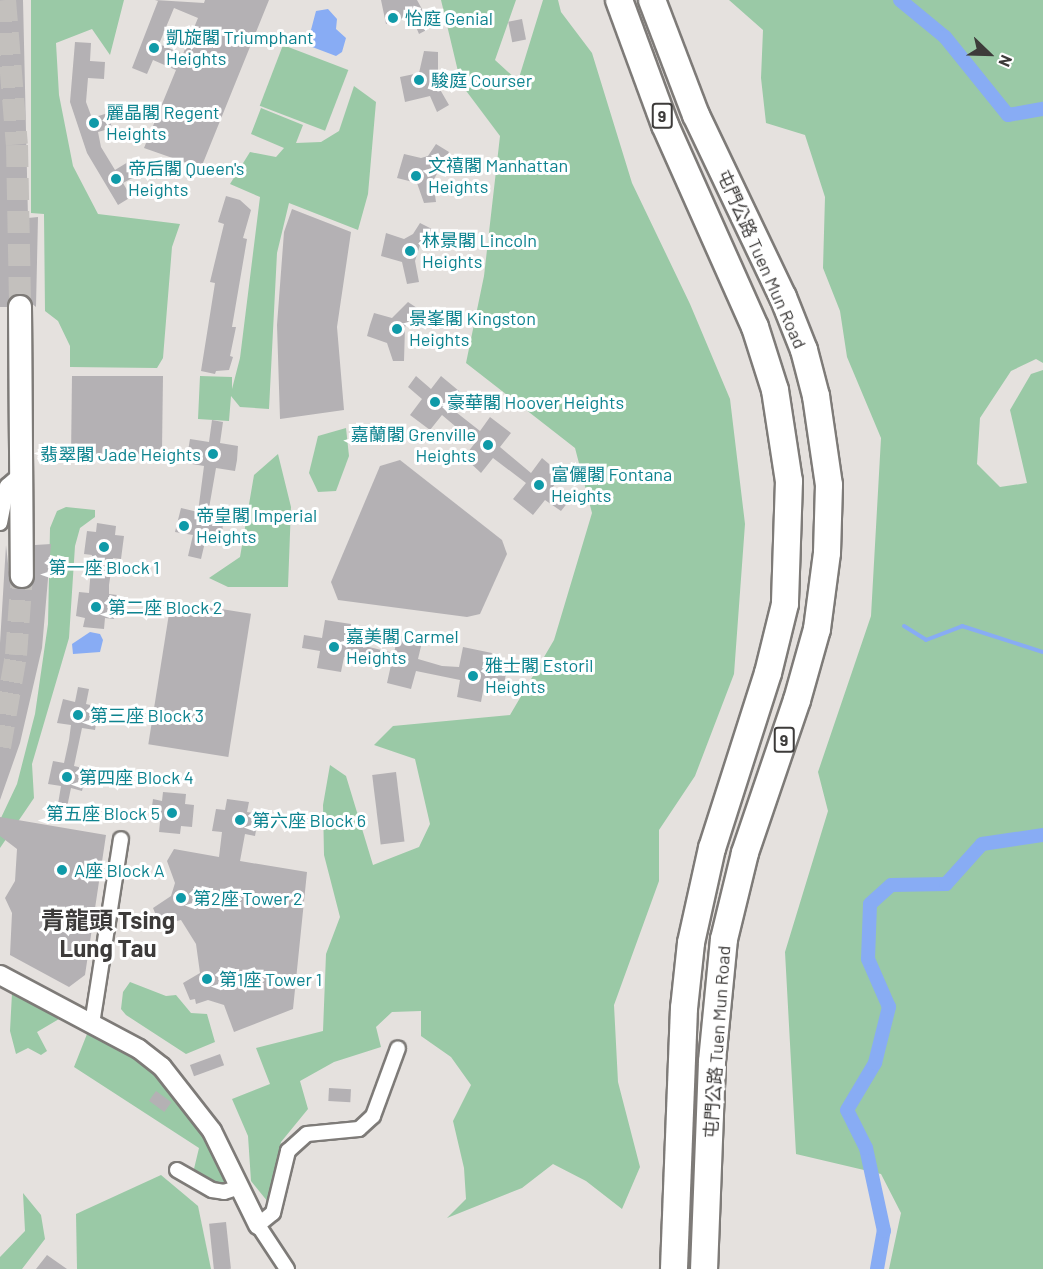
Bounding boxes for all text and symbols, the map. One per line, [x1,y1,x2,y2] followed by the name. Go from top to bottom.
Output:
[405,7,493,29] place label: 怡庭 Genial
[386,11,400,25] marker: 怡庭 Genial
[959,24,1019,84] north arrow
[166,27,314,70] place label: 凱旋閣 Triumphant Heights
[147,41,161,55] marker: 凱旋閣 Triumphant Heights
[995,53,1017,70] text: N
[431,69,532,91] place label: 駿庭 Courser
[412,73,426,87] marker: 駿庭 Courser
[106,102,220,144] place label: 麗晶閣 Regent Heights
[652,103,672,129] road number: 9
[87,116,101,130] marker: 麗晶閣 Regent Heights
[428,155,568,198] place label: 文禧閣 Manhattan Heights
[128,158,245,201] place label: 帝后閣 Queen's Heights
[713,166,811,352] street label: 屯門公路 Tuen Mun Road
[409,169,423,183] marker: 文禧閣 Manhattan Heights
[109,172,123,186] marker: 帝后閣 Queen's Heights
[422,230,537,272] place label: 林景閣 Lincoln Heights
[403,244,417,258] marker: 林景閣 Lincoln Heights
[409,308,536,350] place label: 景峯閣 Kingston Heights
[390,322,404,336] marker: 景峯閣 Kingston Heights
[447,391,624,413] place label: 豪華閣 Hoover Heights
[428,395,442,409] marker: 豪華閣 Hoover Heights
[351,424,476,466] place label: 嘉蘭閣 Grenville Heights
[481,438,495,452] marker: 嘉蘭閣 Grenville Heights
[40,443,201,465] place label: 翡翠閣 Jade Heights
[206,447,220,461] marker: 翡翠閣 Jade Heights
[551,464,672,506] place label: 富儷閣 Fontana Heights
[532,478,546,492] marker: 富儷閣 Fontana Heights
[196,505,317,548] place label: 帝皇閣 Imperial Heights
[177,519,191,533] marker: 帝皇閣 Imperial Heights
[97,540,111,554] marker: 第一座 Block 1
[48,556,160,578] place label: 第一座 Block 1
[108,596,222,618] place label: 第二座 Block 2
[89,600,103,614] marker: 第二座 Block 2
[346,626,459,668] place label: 嘉美閣 Carmel Heights
[327,640,341,654] marker: 嘉美閣 Carmel Heights
[485,655,594,698] place label: 雅士閣 Estoril Heights
[466,669,480,683] marker: 雅士閣 Estoril Heights
[90,704,204,726] place label: 第三座 Block 3
[71,708,85,722] marker: 第三座 Block 3
[774,727,794,753] road number: 9
[79,766,194,788] place label: 第四座 Block 4
[60,770,74,784] marker: 第四座 Block 4
[46,802,160,824] place label: 第五座 Block 5
[165,806,179,820] marker: 第五座 Block 5
[252,809,366,831] place label: 第六座 Block 6
[233,813,247,827] marker: 第六座 Block 6
[74,859,165,881] place label: A座 Block A
[55,863,69,877] marker: A座 Block A
[193,887,303,909] place label: 第2座 Tower 2
[174,891,188,905] marker: 第2座 Tower 2
[41,906,175,962] district label: 青龍頭 Tsing Lung Tau
[699,945,735,1139] street label: 屯門公路 Tuen Mun Road
[219,968,322,990] place label: 第1座 Tower 1
[200,972,214,986] marker: 第1座 Tower 1

